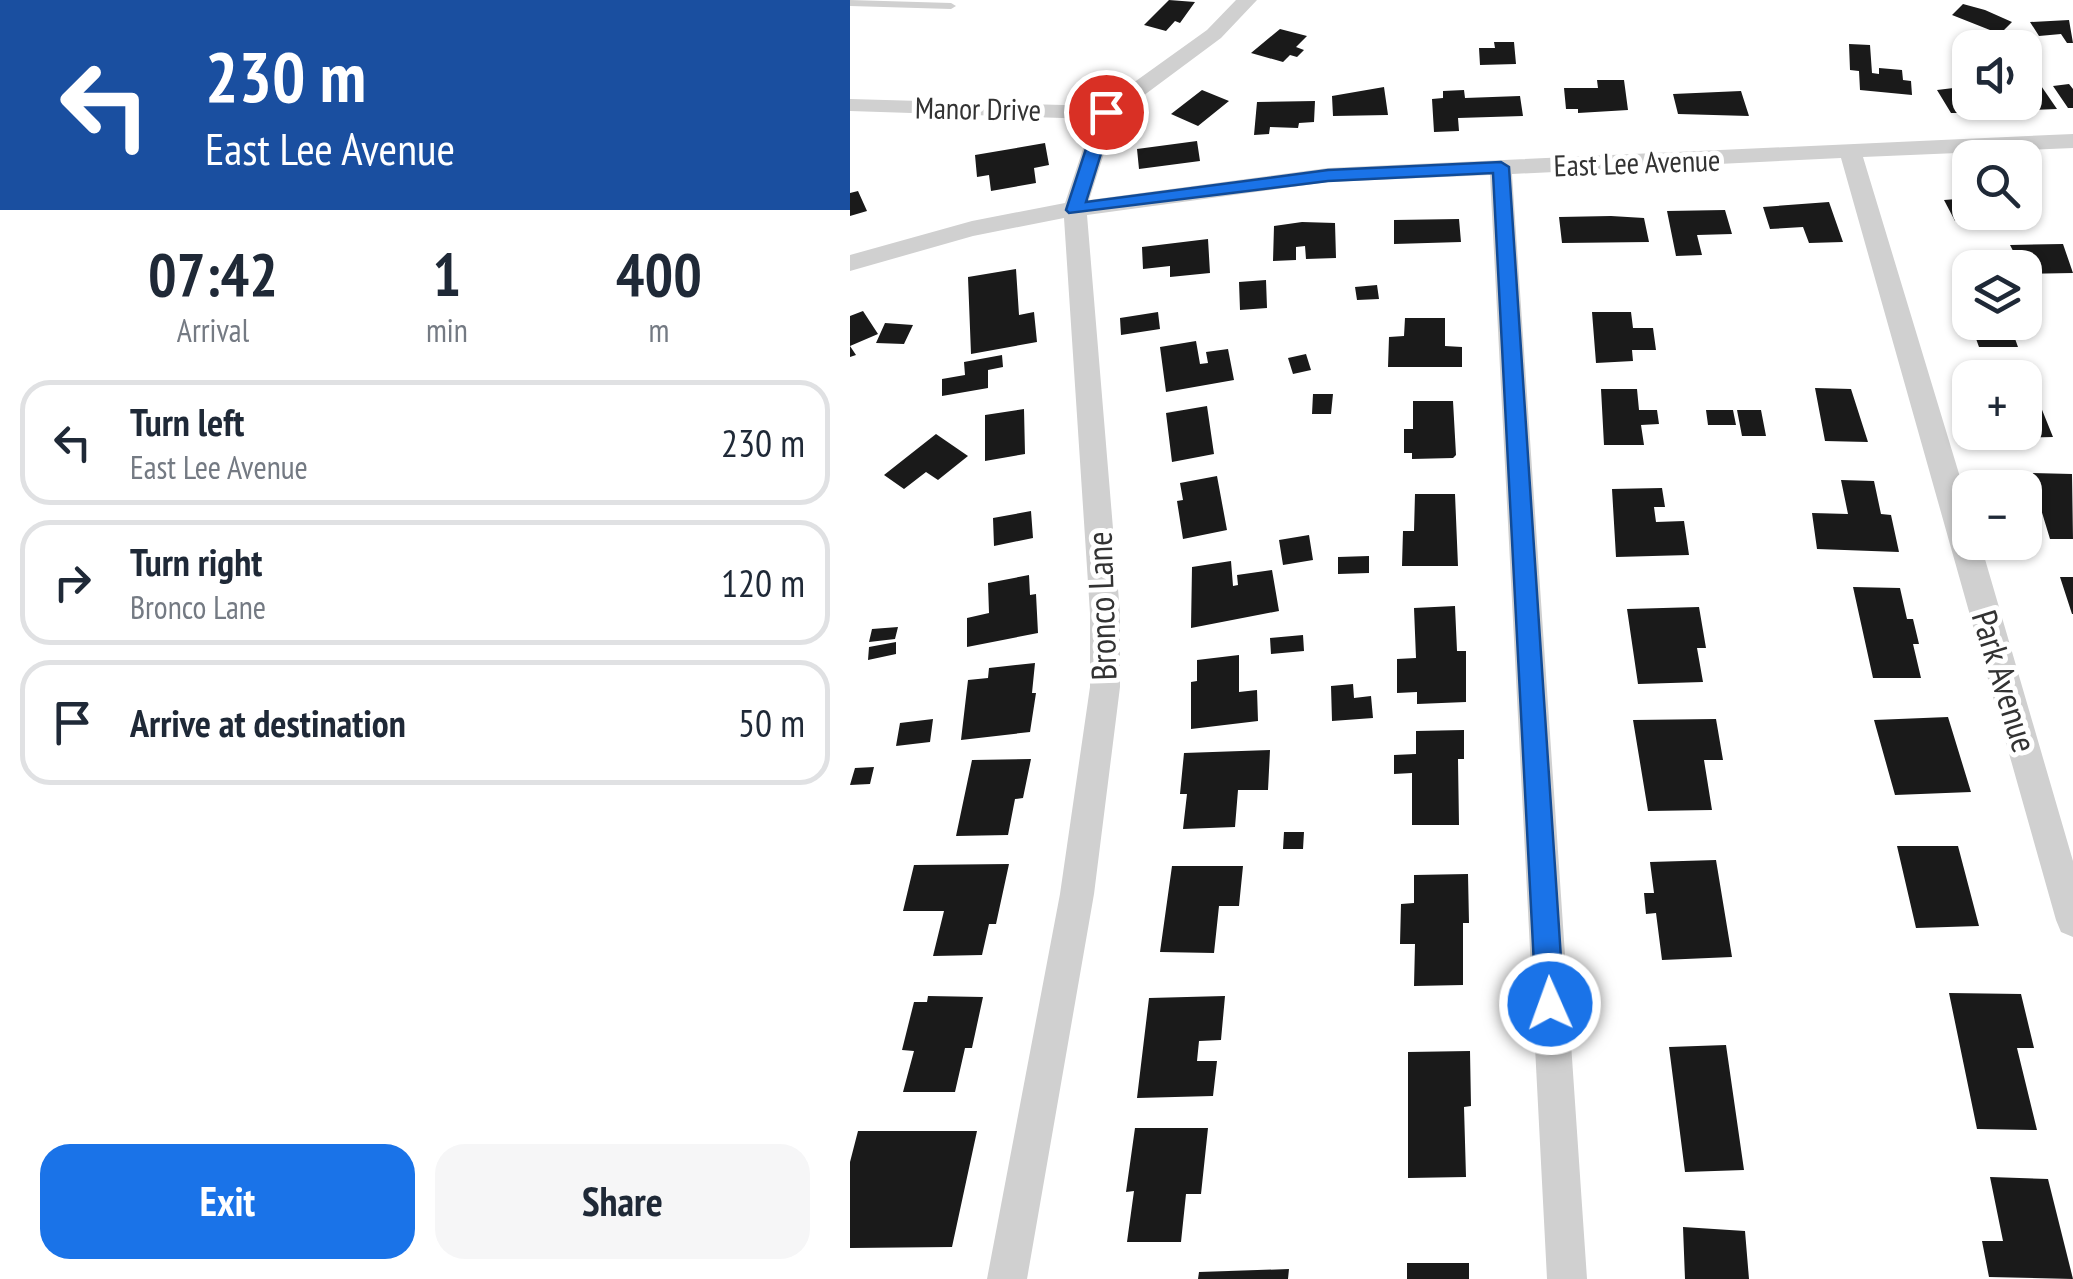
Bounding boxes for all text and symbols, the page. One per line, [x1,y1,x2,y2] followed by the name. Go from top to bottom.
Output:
[1952,30,2042,560] map controls
[1952,30,2042,120] button: sound
[205,31,366,121] text: 230 m
[40,40,170,170] icon: left
[1064,70,1149,155] pin
[1079,85,1134,140] icon: arrive
[914,87,1042,129] street label: Manor Drive
[205,119,455,177] text: East Lee Avenue
[1553,140,1721,184] street label: East Lee Avenue
[1952,140,2042,230] button: search
[148,235,278,313] text: 07:42
[433,235,461,313] text: 1
[616,235,702,313] text: 400
[1952,250,2042,340] button: layers
[177,309,249,351] text: Arrival
[426,309,468,351] text: min
[648,309,669,351] text: m
[1952,360,2042,450] button: +
[130,397,244,446] text: Turn left
[45,415,100,470] icon: left
[721,418,805,467] text: 230 m
[130,446,308,488] text: East Lee Avenue
[1952,470,2042,560] button: −
[1075,531,1127,681] street label: Bronco Lane
[130,537,262,586] text: Turn right
[45,555,100,610] icon: right
[721,558,805,607] text: 120 m
[130,586,266,628] text: Bronco Lane
[1962,604,2048,758] street label: Park Avenue
[45,695,100,750] icon: arrive
[130,698,406,747] text: Arrive at destination
[738,698,805,747] text: 50 m
[1498,952,1602,1056] position arrow
[40,1144,415,1259] button: Exit
[435,1144,810,1259] button: Share

